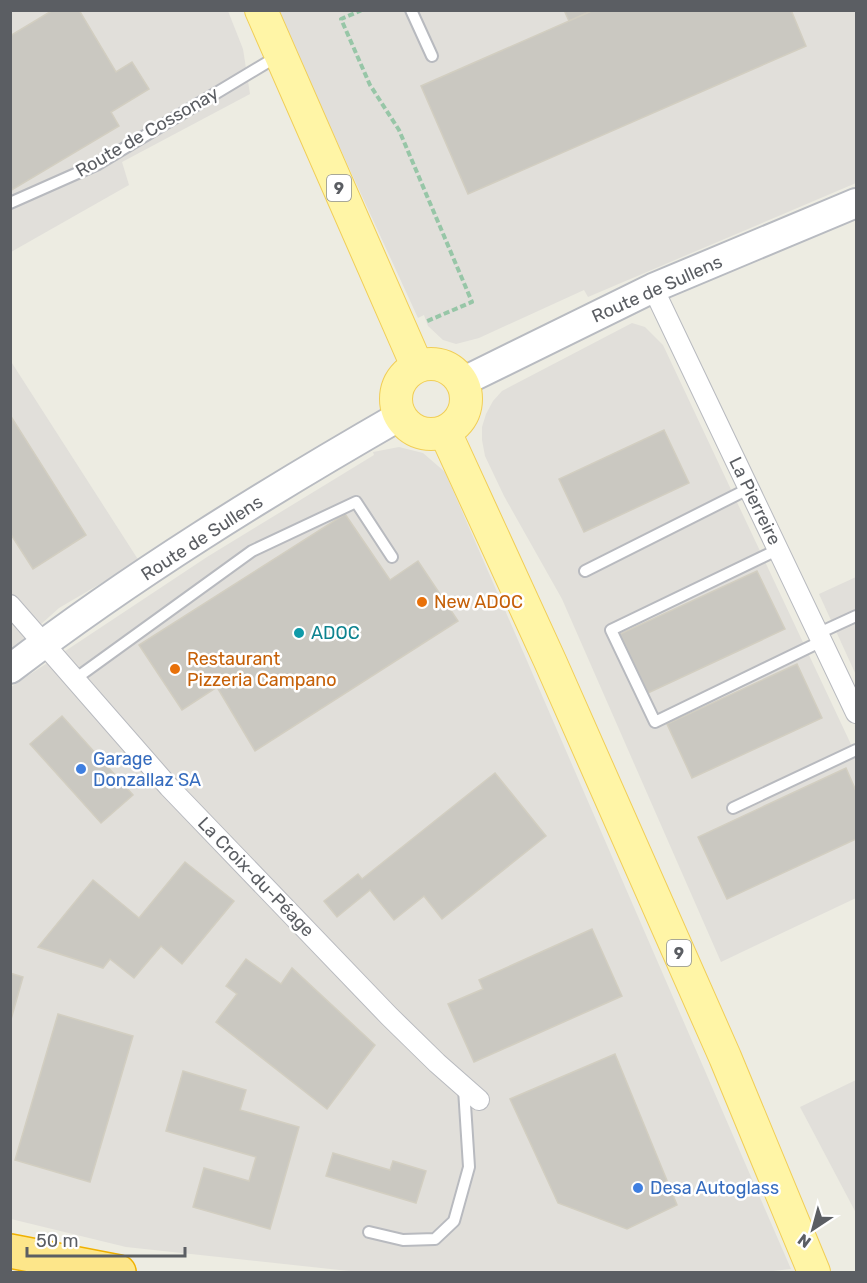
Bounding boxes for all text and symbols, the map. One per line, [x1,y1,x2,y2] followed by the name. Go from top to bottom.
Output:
[72,82,222,182] street label: Route de Cossonay
[327,175,351,201] road number: 9
[588,250,726,328] street label: Route de Sullens
[724,453,786,549] street label: La Pierreire
[137,491,267,585] street label: Route de Sullens
[434,591,523,613] place label: New ADOC
[415,595,429,609] marker: New ADOC
[311,622,360,644] place label: ADOC
[292,626,306,640] marker: ADOC
[187,648,337,691] place label: Restaurant Pizzeria Campano
[168,662,182,676] marker: Restaurant Pizzeria Campano
[93,748,201,791] place label: Garage Donzallaz SA
[74,762,88,776] marker: Garage Donzallaz SA
[193,812,319,942] street label: La Croix-du-Péage
[667,940,691,966] road number: 9
[650,1177,779,1199] place label: Desa Autoglass
[631,1181,645,1195] marker: Desa Autoglass
[783,1199,843,1259] north arrow
[27,1220,184,1258] scale bar
[36,1230,79,1252] text: 50 m
[794,1230,815,1252] text: N

